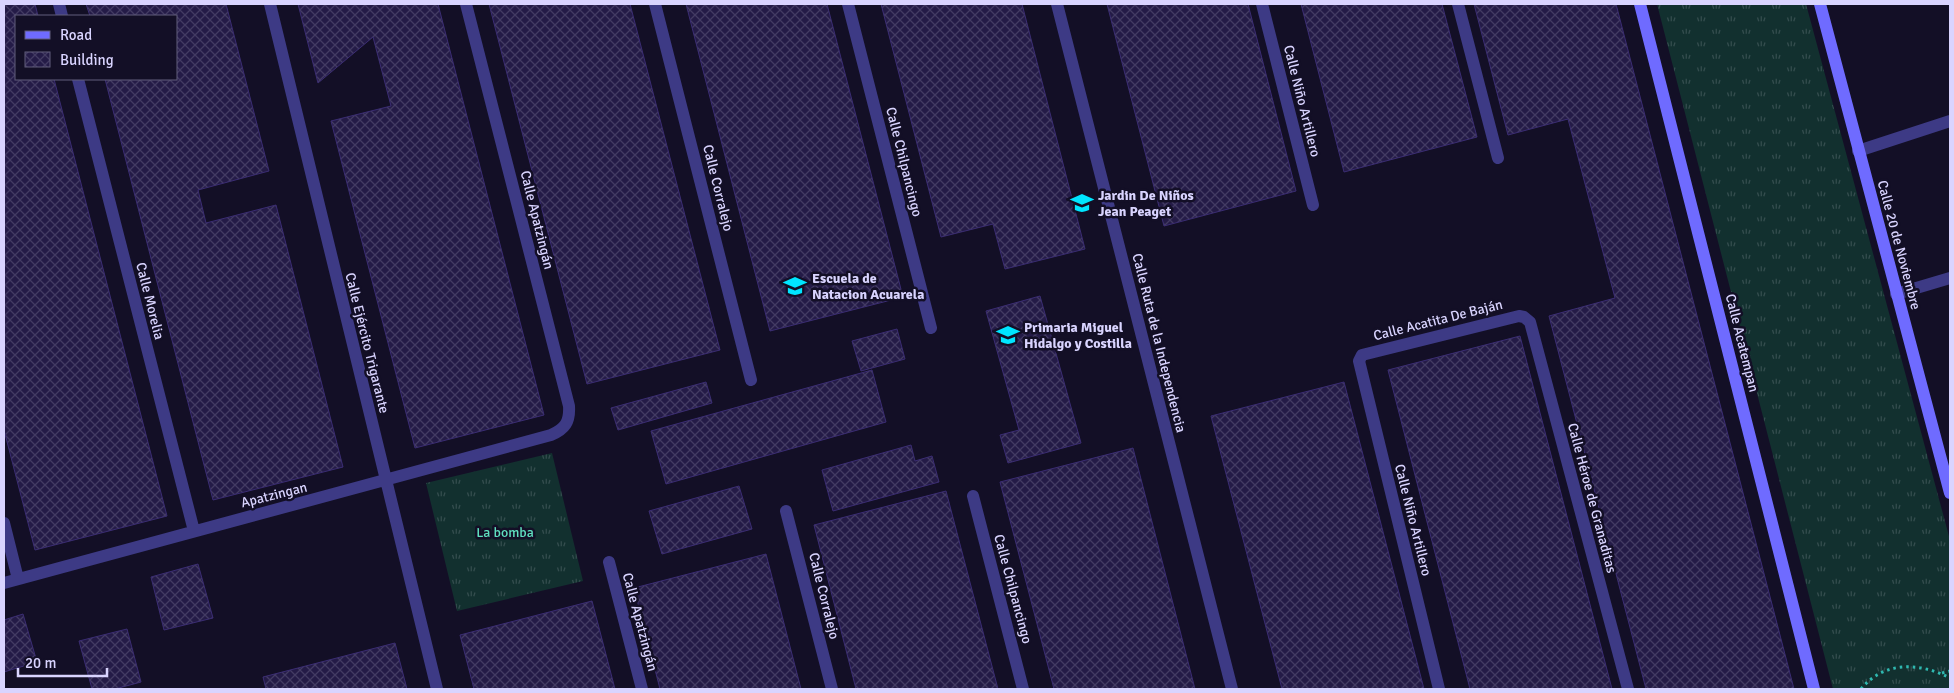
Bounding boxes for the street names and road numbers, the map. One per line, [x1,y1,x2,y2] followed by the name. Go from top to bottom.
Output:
[1280,43,1324,159] street label: Calle Niño Artillero
[882,105,926,219] street label: Calle Chilpancingo
[699,143,737,233] street label: Calle Corralejo
[516,169,558,271] street label: Calle Apatzingán
[1874,178,1924,312] street label: Calle 20 de Noviembre
[1128,252,1190,434] street label: Calle Ruta de la Independencia
[132,261,168,341] street label: Calle Morelia
[341,271,393,415] street label: Calle Ejército Trigarante
[1722,292,1762,394] street label: Calle Acatempan
[1372,296,1504,344] street label: Calle Acatita De Baján
[1564,421,1620,575] street label: Calle Héroe de Granaditas
[1391,462,1435,578] street label: Calle Niño Artillero
[239,479,309,511] street label: Apatzingan
[990,532,1036,646] street label: Calle Chilpancingo
[805,551,843,641] street label: Calle Corralejo
[619,571,661,673] street label: Calle Apatzingán

